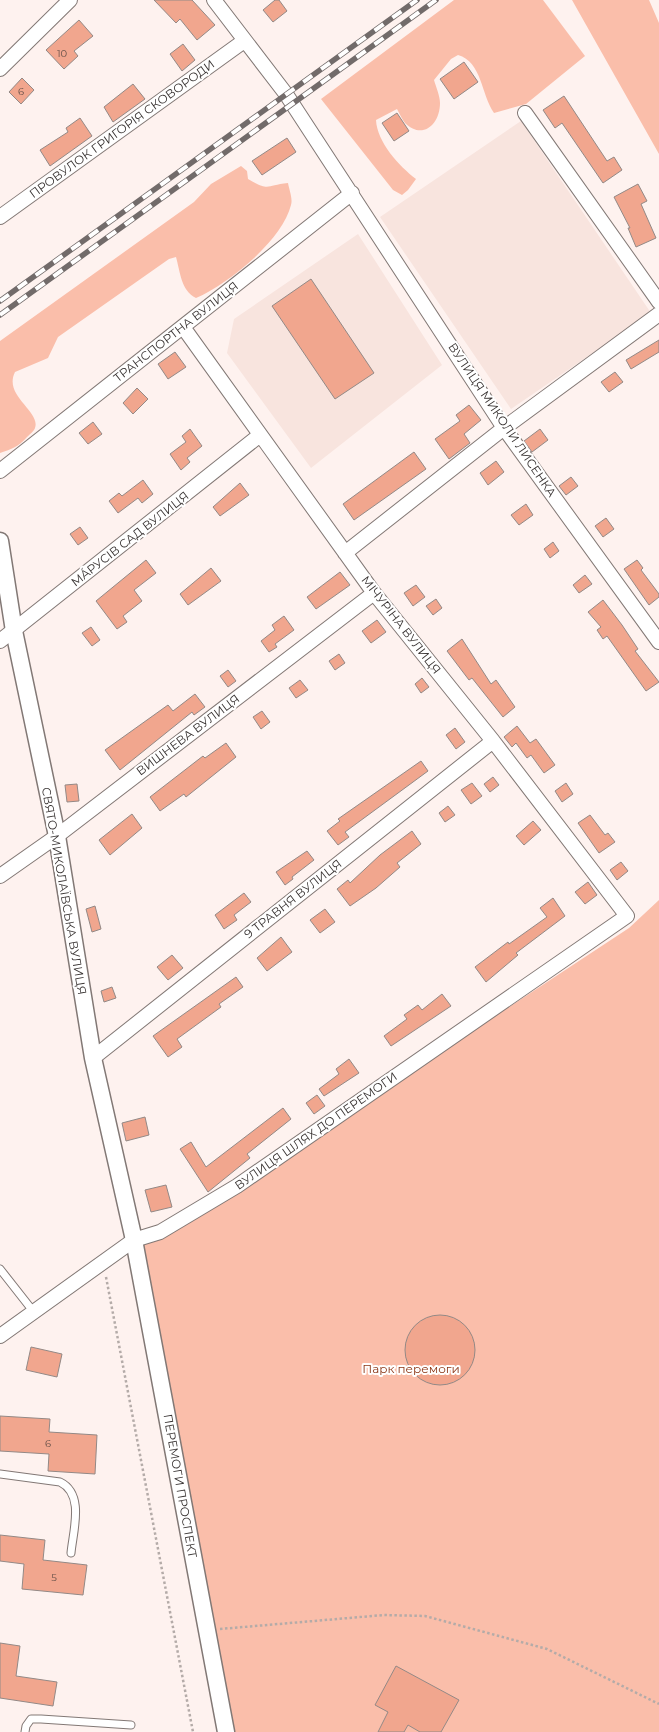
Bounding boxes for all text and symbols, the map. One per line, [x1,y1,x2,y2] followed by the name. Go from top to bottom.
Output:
[57,47,67,60] house number: 10
[26,56,217,201] street label: ПРОВУЛОК ГРИГОРІЯ СКОВОРОДИ
[18,85,24,98] house number: 6
[110,278,241,385] street label: ТРАНСПОРТНА ВУЛИЦЯ
[445,340,560,500] street label: ВУЛИЦЯ МИКОЛИ ЛИСЕНКА
[68,488,192,589] street label: МÁРУСІВ САД ВУЛИЦЯ
[358,573,444,677] street label: МІЧУРІНА ВУЛИЦЯ
[133,691,242,778] street label: ВИШНЕВА ВУЛИЦЯ
[39,786,90,996] street label: СВЯТО-МИКОЛАЇВСЬКА ВУЛИЦЯ
[241,856,344,941] street label: 9 ТРАВНЯ ВУЛИЦЯ
[231,1068,400,1193] street label: ВУЛИЦЯ ШЛЯХ ДО ПЕРЕМОГИ
[362,1361,460,1376] park label: Парк перемоги
[160,1413,201,1559] street label: ПЕРЕМОГИ ПРОСПЕКТ
[45,1437,51,1450] house number: 6
[51,1571,57,1584] house number: 5

